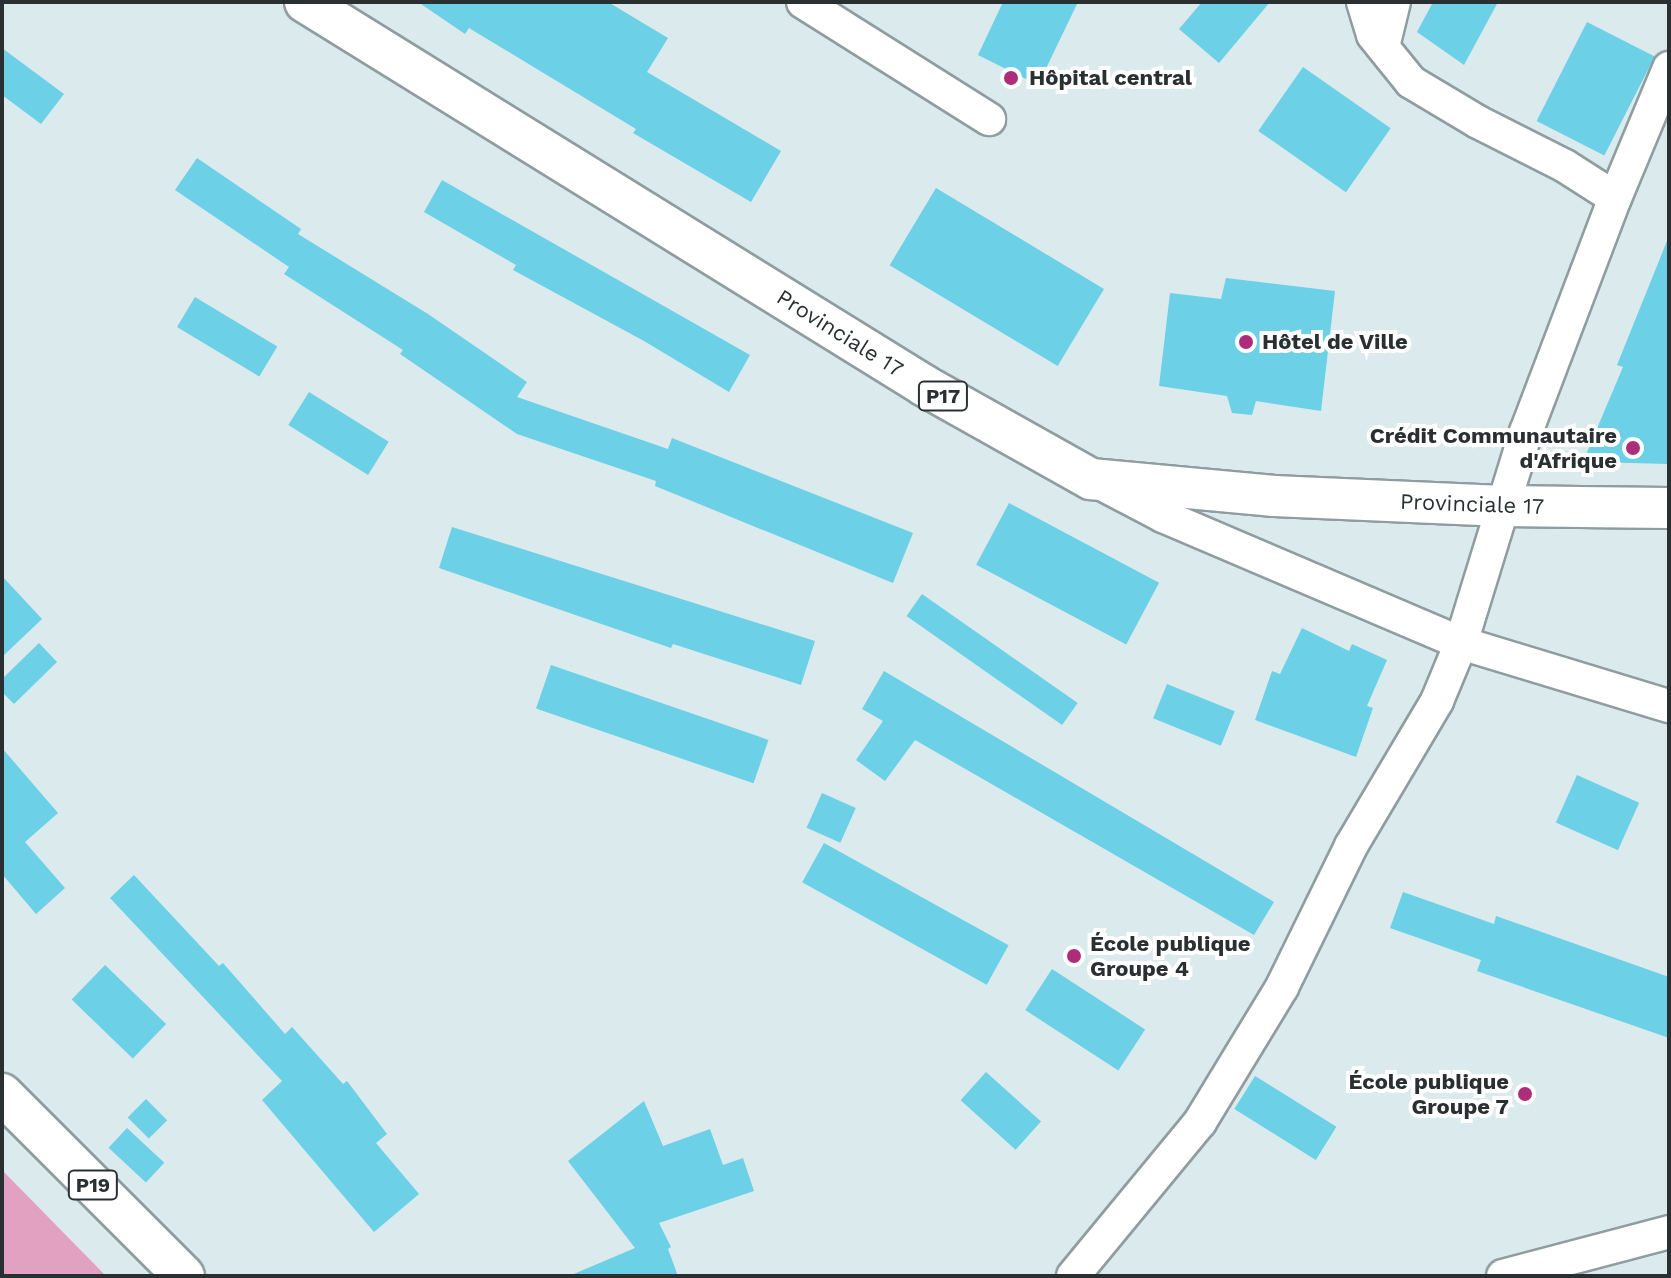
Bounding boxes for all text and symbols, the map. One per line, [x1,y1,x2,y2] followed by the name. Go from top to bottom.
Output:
[1029,65,1192,91] place label: Hôpital central
[1000,67,1022,89] marker: Hôpital central
[772,283,908,383] street label: Provinciale 17
[1262,329,1409,355] place label: Hôtel de Ville
[1237,333,1255,351] marker: Hôtel de Ville
[917,380,969,412] road number: P17
[1370,422,1617,474] place label: Crédit Communautaire d'Afrique
[1624,439,1642,457] marker: Crédit Communautaire d'Afrique
[1399,488,1545,520] street label: Provinciale 17
[1090,930,1251,982] place label: École publique Groupe 4
[1065,947,1083,965] marker: École publique Groupe 4
[1348,1068,1509,1120] place label: École publique Groupe 7
[1516,1085,1534,1103] marker: École publique Groupe 7
[67,1169,119,1201] road number: P19

